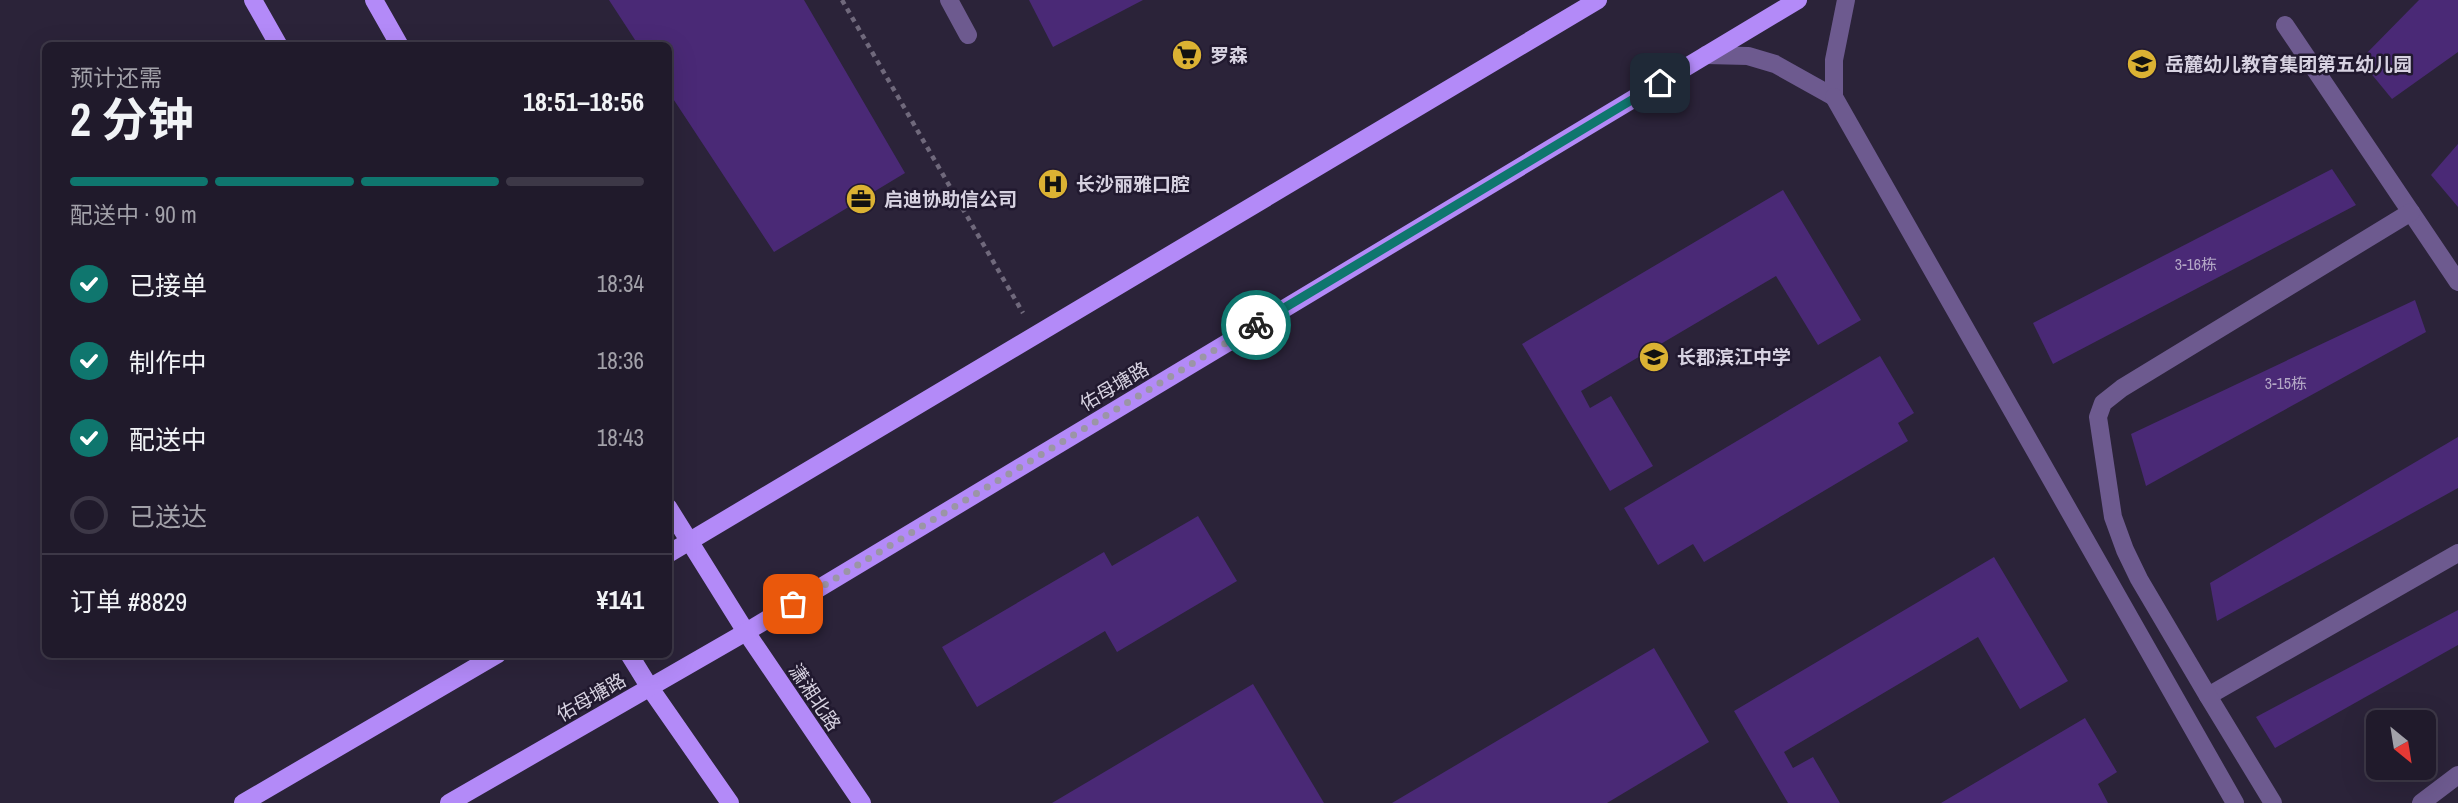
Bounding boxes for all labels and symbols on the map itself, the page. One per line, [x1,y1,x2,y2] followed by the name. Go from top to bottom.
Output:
[1170,38,1204,72] supermarket icon: 罗森
[1210,42,1248,68] place label: 罗森
[2125,47,2159,81] school or university icon: 岳麓幼儿教育集团第五幼儿园
[2165,51,2412,77] place label: 岳麓幼儿教育集团第五幼儿园
[1630,53,1690,113] pin
[1036,167,1070,201] hospital icon: 长沙丽雅口腔
[1076,171,1190,197] place label: 长沙丽雅口腔
[844,182,878,216] office icon: 启迪协助信公司
[884,186,1017,212] place label: 启迪协助信公司
[2175,253,2217,275] house number: 3-16栋
[1221,290,1291,360] courier
[1637,340,1671,374] school or university icon: 长郡滨江中学
[1677,344,1791,370] place label: 长郡滨江中学
[1075,355,1153,417] street label: 佑母塘路
[2265,372,2307,394] house number: 3-15栋
[763,574,823,634] pin
[783,658,847,736] street label: 潇湘北路
[552,667,630,727] street label: 佑母塘路
[2366,710,2436,780] north arrow

